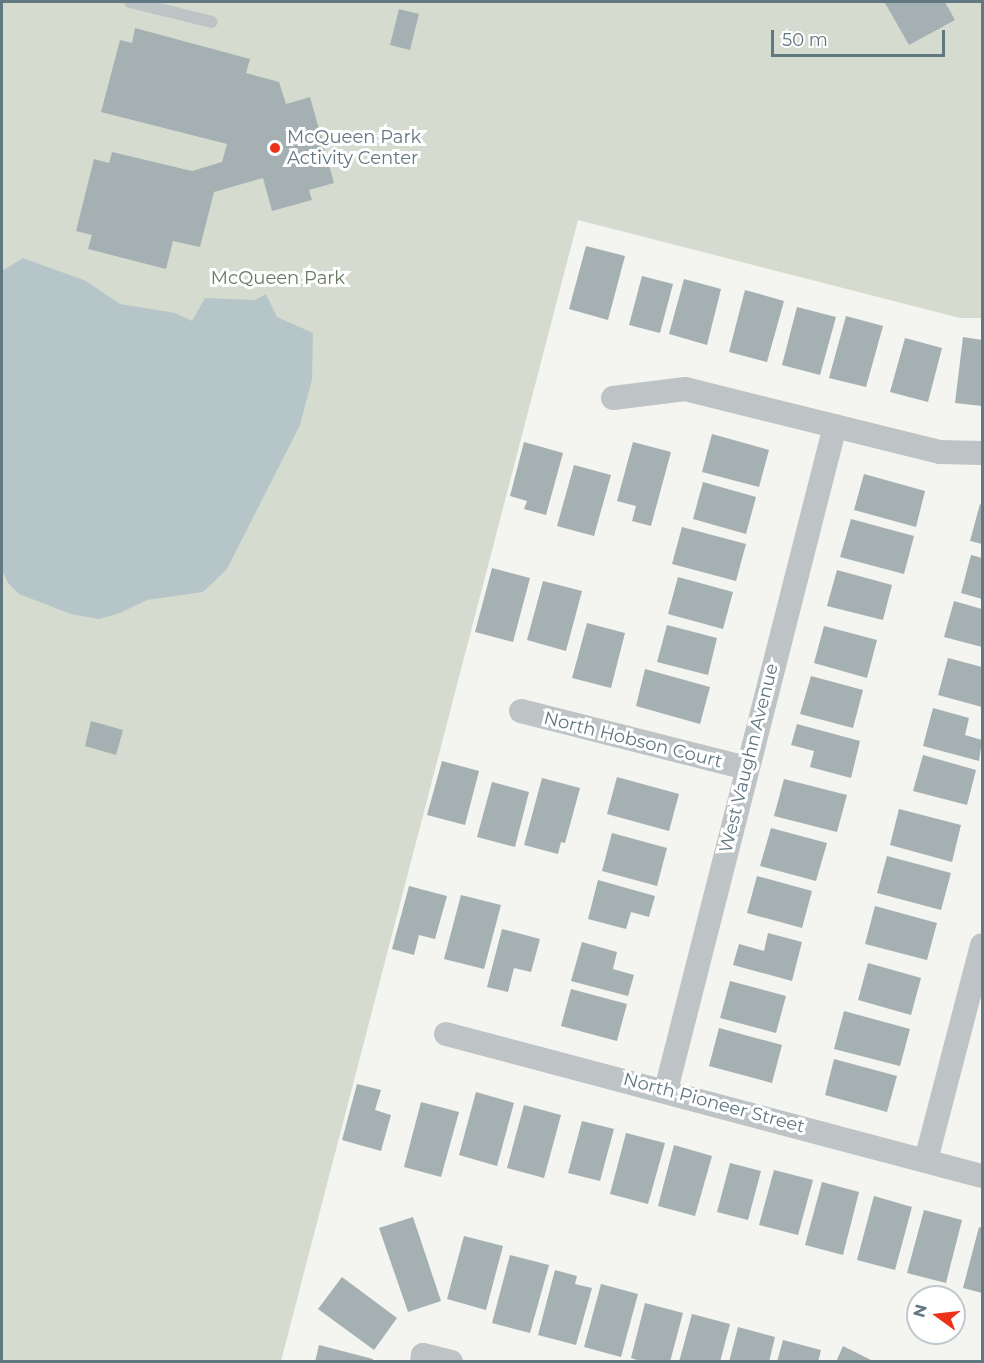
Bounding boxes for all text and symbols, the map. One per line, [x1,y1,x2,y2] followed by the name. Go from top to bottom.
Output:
[774,18,948,56] scale bar
[782,29,828,51] text: 50 m
[287,127,421,170] place label: McQueen Park Activity Center
[268,141,282,155] marker: McQueen Park Activity Center
[211,267,345,289] park label: McQueen Park
[715,661,783,855] street label: West Vaughn Avenue
[542,707,724,773] street label: North Hobson Court
[621,1068,807,1138] street label: North Pioneer Street
[906,1285,966,1345] north arrow
[909,1302,931,1319] text: N

